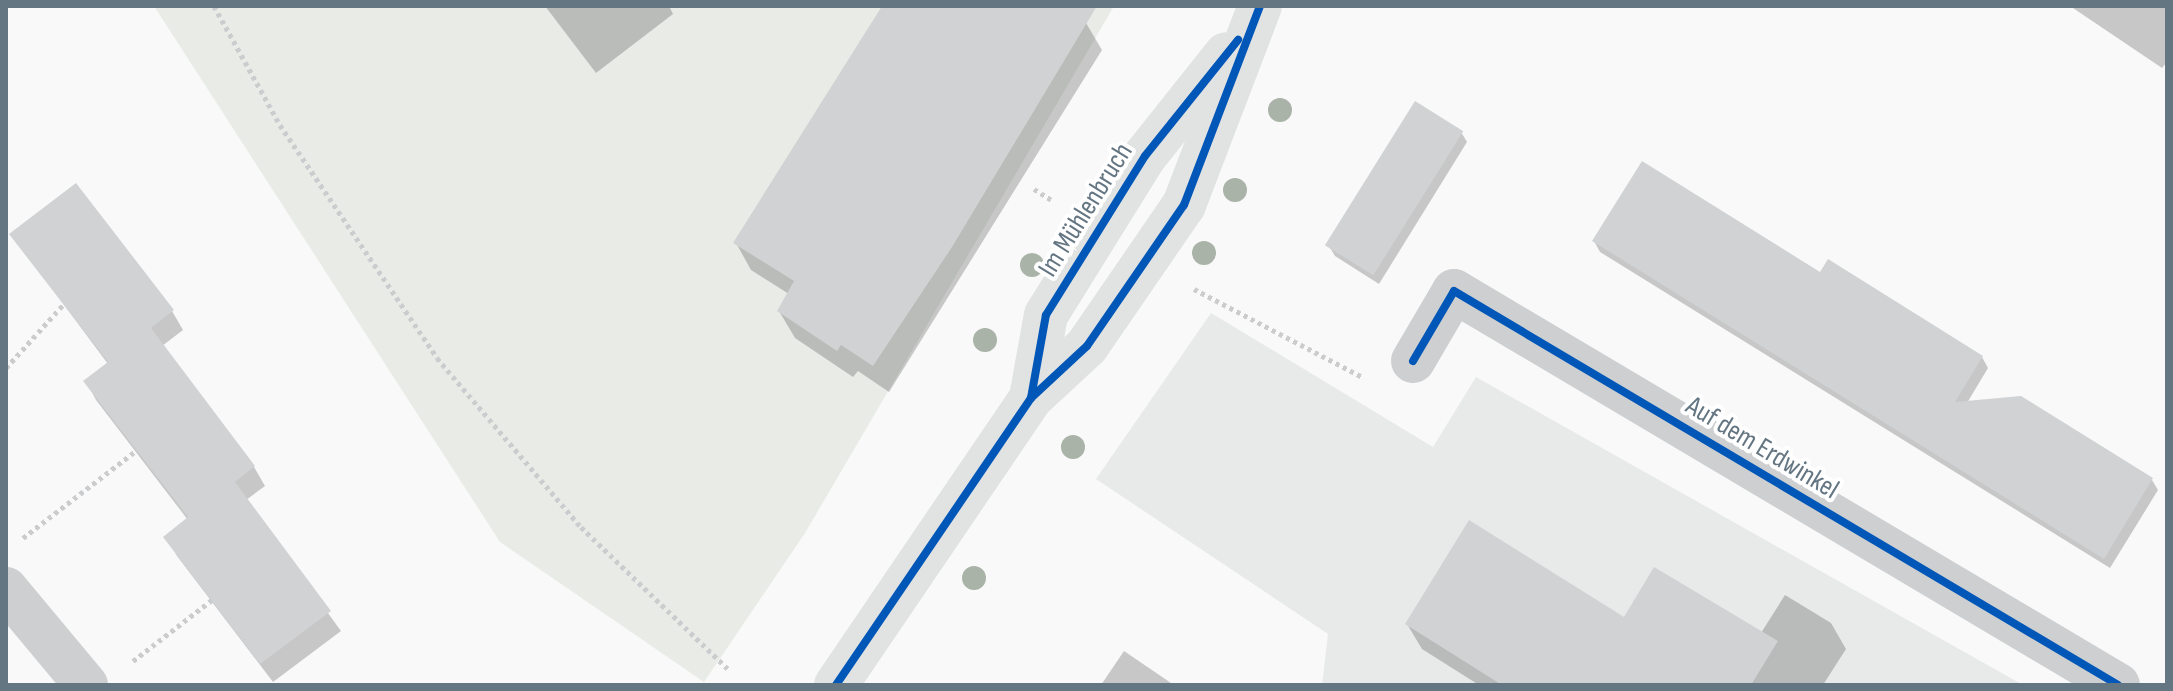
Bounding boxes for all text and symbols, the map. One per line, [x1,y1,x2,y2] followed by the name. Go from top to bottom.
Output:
[1032,137,1140,283] street label: Im Mühlenbruch
[1680,389,1844,507] street label: Auf dem Erdwinkel

